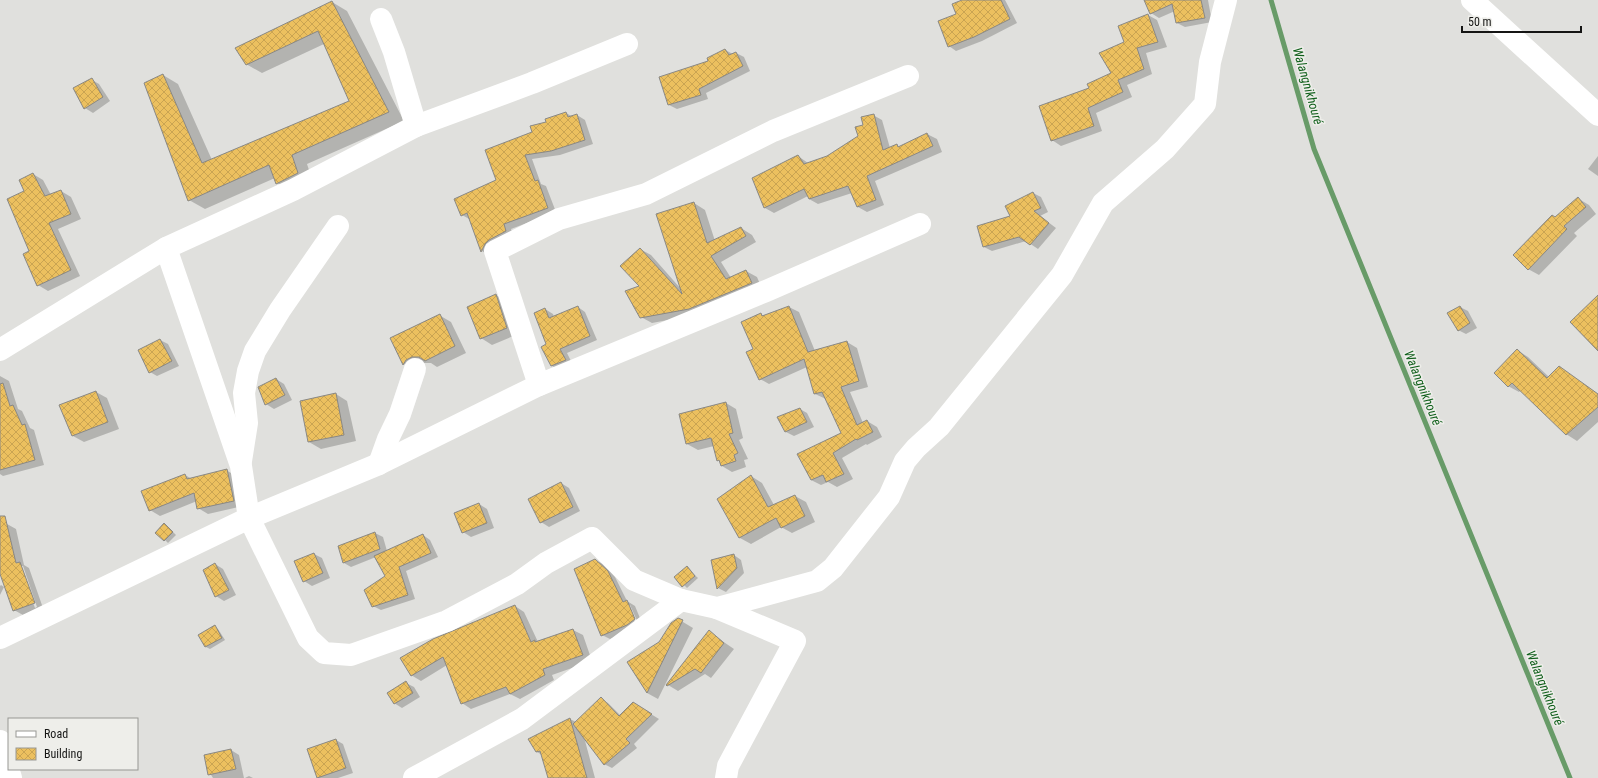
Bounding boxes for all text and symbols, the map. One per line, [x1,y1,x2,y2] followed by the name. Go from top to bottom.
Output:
[1462,8,1581,34] scale bar
[1468,15,1492,29] text: 50 m
[1290,46,1326,126] water label: Walangnikhouré
[1401,348,1445,428] water label: Walangnikhouré
[1523,648,1567,728] water label: Walangnikhouré
[8,718,138,770] legend
[44,727,68,741] text: Road
[44,747,82,761] text: Building

